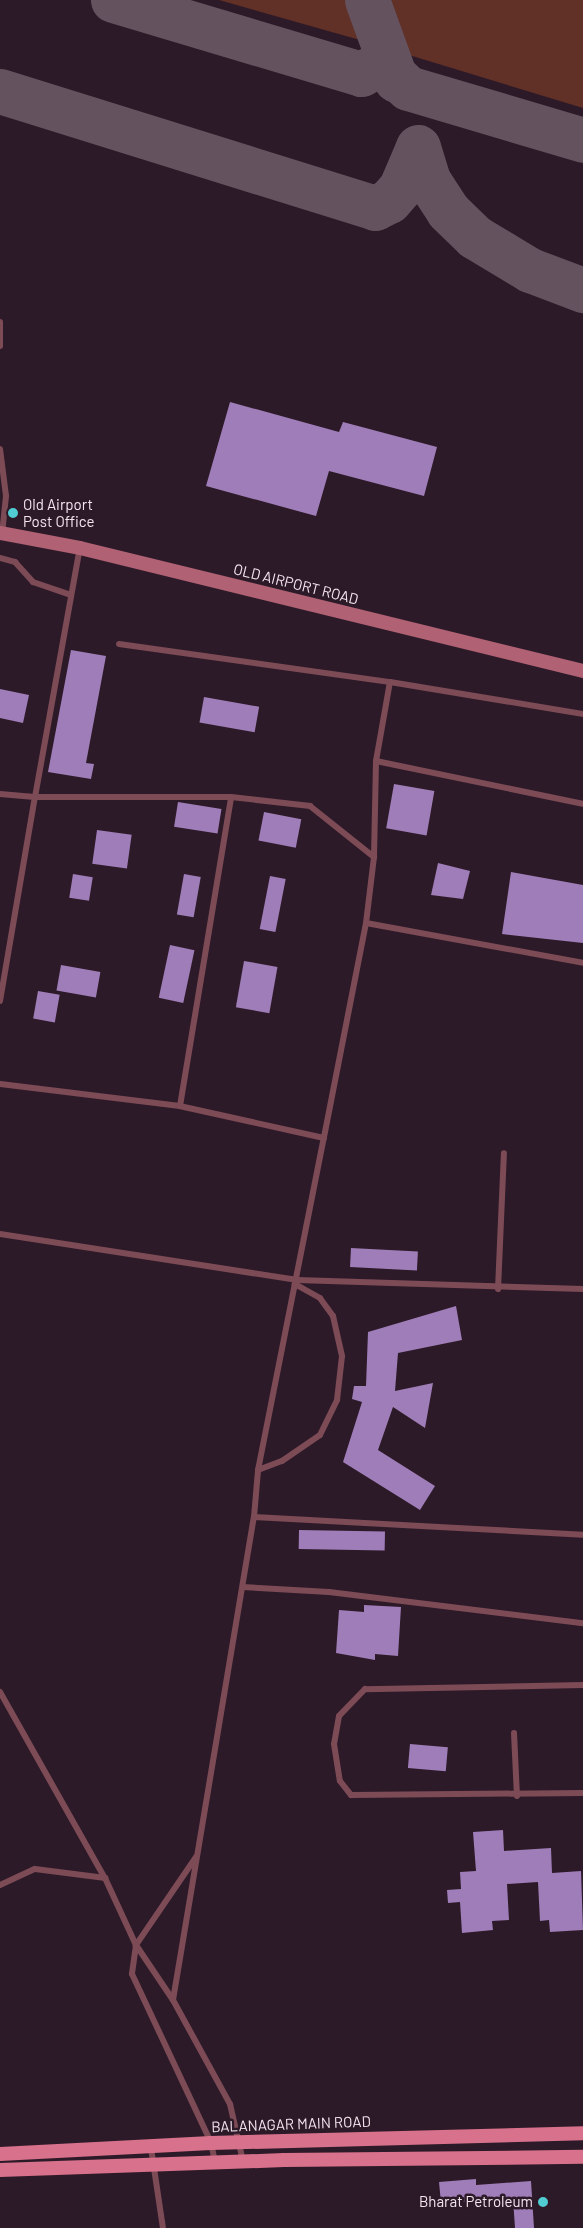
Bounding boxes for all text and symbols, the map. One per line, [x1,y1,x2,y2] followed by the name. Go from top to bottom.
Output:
[23,495,95,530] place label: Old Airport Post Office
[7,507,19,519] marker: Old Airport Post Office
[232,560,360,608] street label: OLD AIRPORT ROAD
[211,2112,371,2136] street label: BALANAGAR MAIN ROAD
[419,2193,533,2211] place label: Bharat Petroleum
[537,2196,549,2208] marker: Bharat Petroleum

